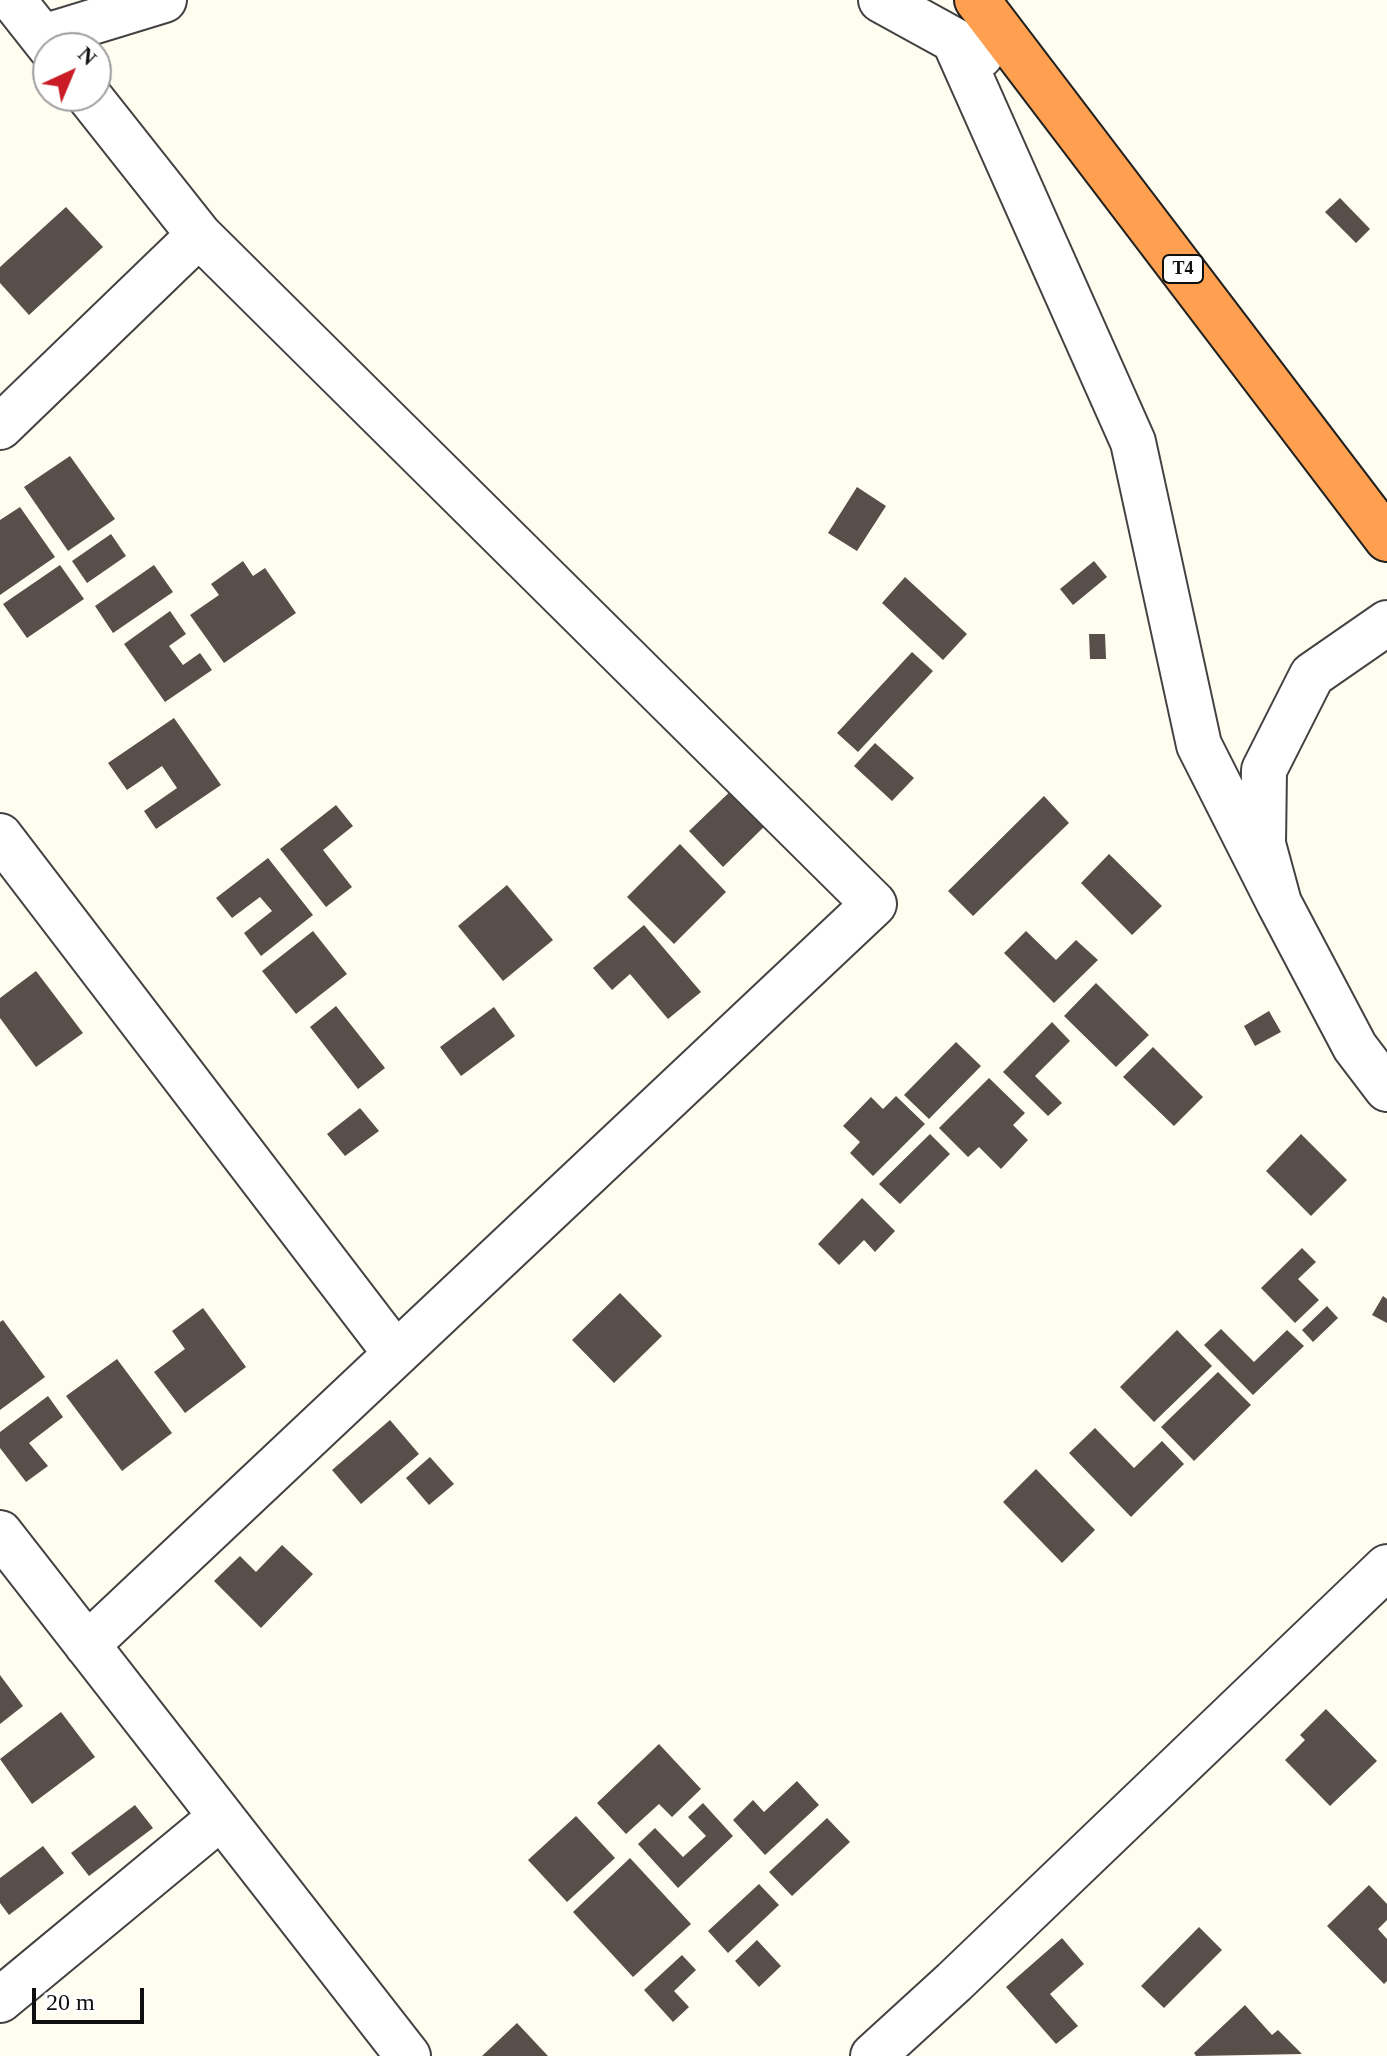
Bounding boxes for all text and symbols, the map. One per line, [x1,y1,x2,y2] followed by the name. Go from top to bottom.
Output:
[32,32,112,112] north arrow
[73,41,102,70] text: N
[1163,255,1203,283] road number: T4
[36,1972,148,2022] scale bar
[46,1989,95,2015] text: 20 m

